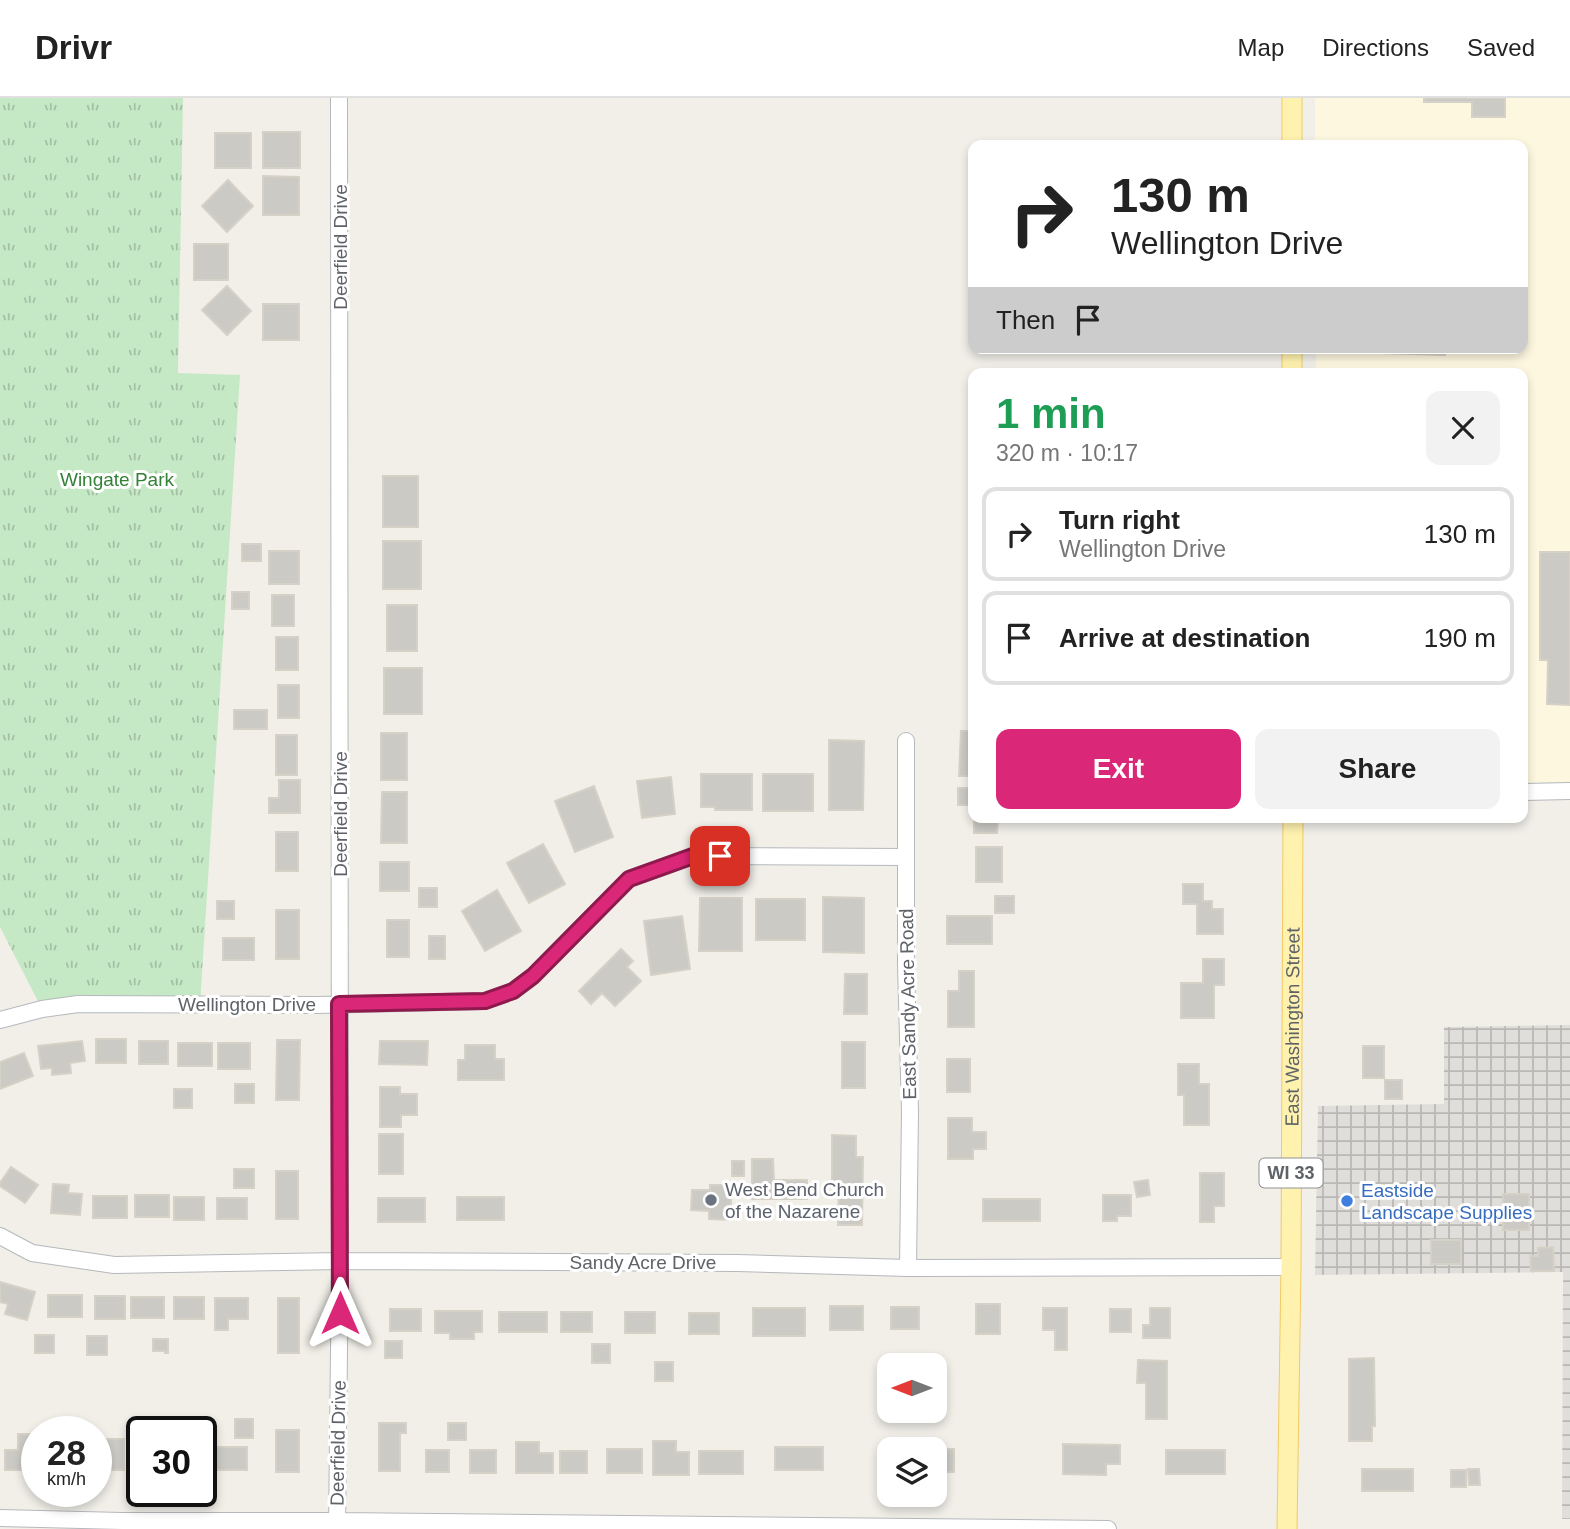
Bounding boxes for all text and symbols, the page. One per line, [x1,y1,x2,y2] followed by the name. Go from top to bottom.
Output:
[35,29,112,66] text: Drivr
[1238,34,1284,61] text: Map
[1322,34,1429,61] text: Directions
[1467,34,1535,61] text: Saved
[996,168,1087,259] icon: right
[1111,168,1250,222] text: 130 m
[330,184,351,310] street label: Deerfield Drive
[1111,225,1343,261] text: Wellington Drive
[1069,301,1107,339] icon: arrive
[996,305,1055,335] text: Then
[996,390,1106,437] text: 1 min
[1426,391,1500,465] button: close
[996,440,1138,466] text: 320 m · 10:17
[60,469,175,490] park label: Wingate Park
[1059,505,1180,535] text: Turn right
[1000,515,1038,553] icon: right
[1424,519,1496,549] text: 130 m
[1059,536,1226,562] text: Wellington Drive
[1000,619,1038,657] icon: arrive
[1059,623,1310,653] text: Arrive at destination
[1424,623,1496,653] text: 190 m
[996,729,1241,809] button: Exit
[1255,729,1500,809] button: Share
[330,751,351,877] street label: Deerfield Drive
[690,826,750,886] pin
[701,837,739,875] icon: arrive
[896,908,920,1100] street label: East Sandy Acre Road
[1281,927,1303,1127] street label: East Washington Street
[178,994,316,1015] street label: Wellington Drive
[1260,1158,1322,1188] road number: WI 33
[725,1179,884,1222] place label: West Bend Church of the Nazarene
[1361,1180,1532,1223] place label: Eastside Landscape Supplies
[703,1192,719,1208] marker: West Bend Church of the Nazarene
[1339,1193,1355,1209] marker: Eastside Landscape Supplies
[570,1252,716,1273] street label: Sandy Acre Drive
[303,1276,377,1350] position arrow
[877,1353,947,1423] north arrow
[877,1353,947,1507] map controls
[326,1380,350,1506] street label: Deerfield Drive
[126,1416,217,1507] speed limit sign: 30
[47,1433,86,1472] text: 28
[877,1437,947,1507] button: layers
[47,1469,86,1489] text: km/h

